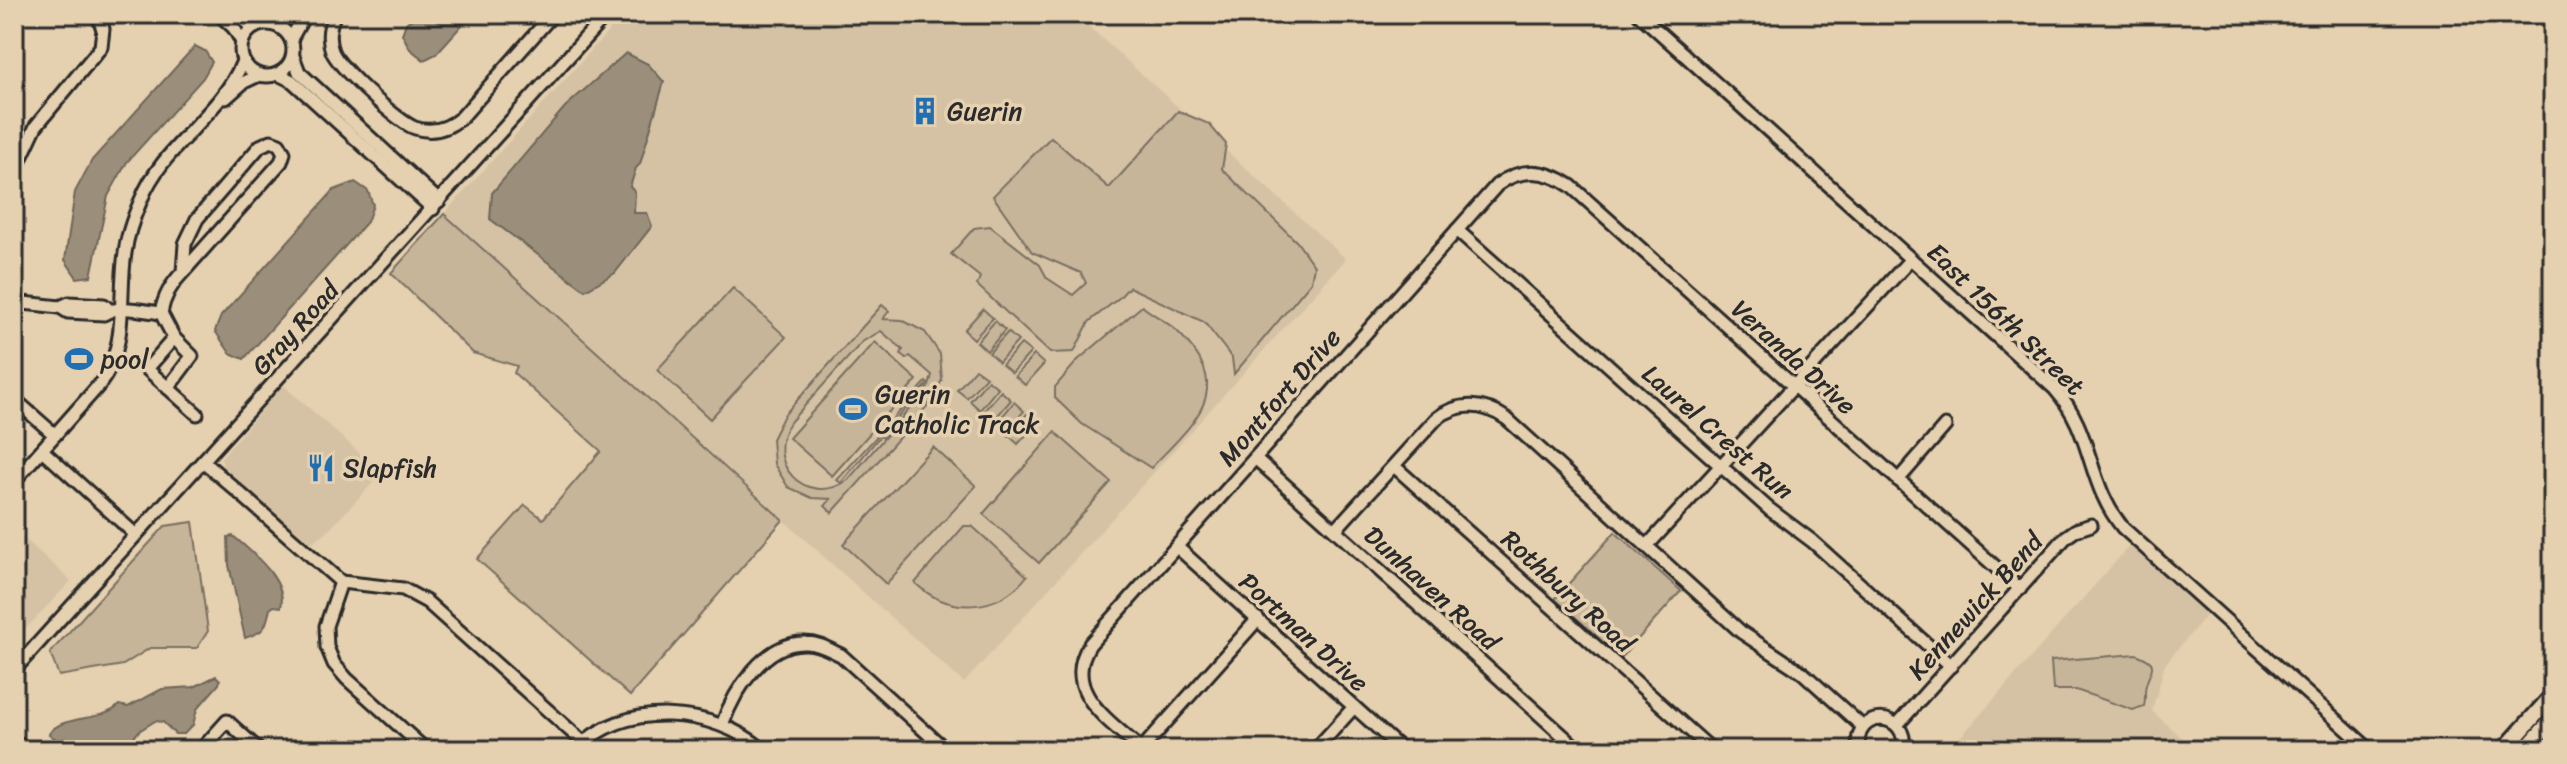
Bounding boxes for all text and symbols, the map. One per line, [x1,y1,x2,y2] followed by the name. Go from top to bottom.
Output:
[947,88,1022,134] place label: Guerin
[910,96,940,126] building icon: Guerin
[1916,231,2096,407] street label: East 156th Street
[239,268,352,386] street label: Gray Road
[1720,287,1868,427] street label: Veranda Drive
[1205,317,1353,477] street label: Montfort Drive
[100,336,149,382] place label: pool
[64,344,94,374] sports icon: pool
[1631,352,1805,512] street label: Laurel Crest Run
[875,371,1040,447] place label: Guerin Catholic Track
[838,394,868,424] sports icon: Guerin Catholic Track
[343,445,437,491] place label: Slapfish
[306,453,336,483] restaurant icon: Slapfish
[1353,514,1513,664] street label: Dunhaven Road
[1490,518,1648,666] street label: Rothbury Road
[1895,519,2056,691] street label: Kennewick Bend
[1228,560,1380,704] street label: Portman Drive

